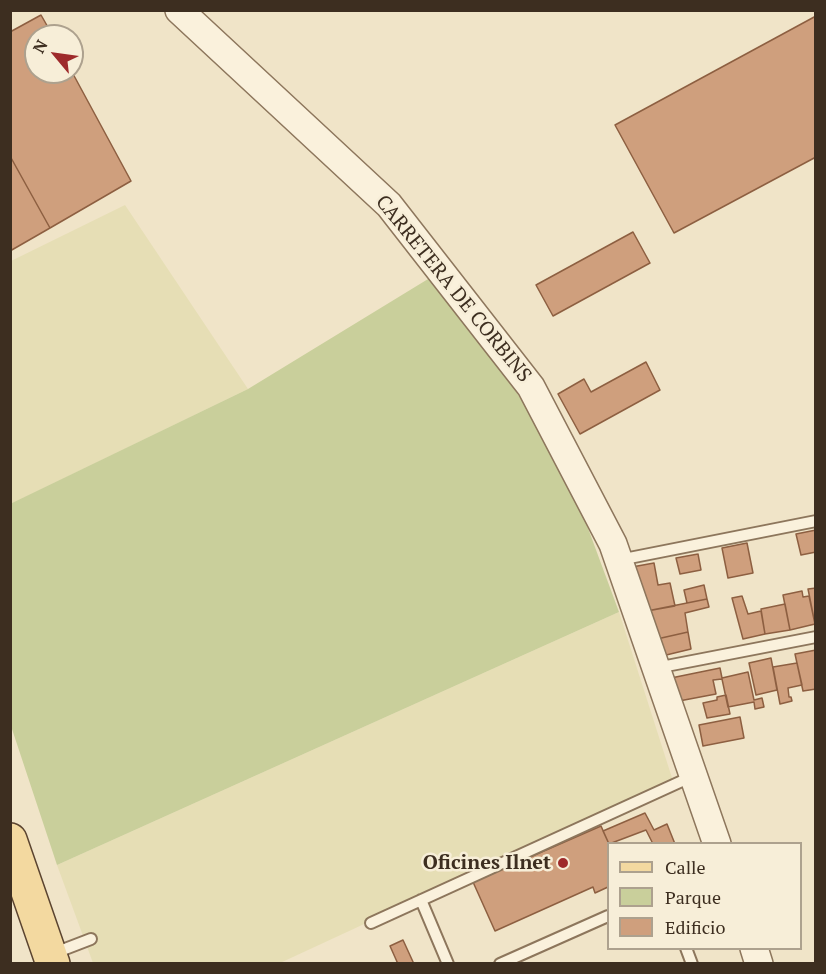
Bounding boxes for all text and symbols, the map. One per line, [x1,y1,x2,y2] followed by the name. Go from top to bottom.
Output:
[24,24,84,84] north arrow
[27,36,53,57] text: N
[370,191,536,387] street label: CARRETERA DE CORBINS
[607,842,802,950] legend
[423,851,551,875] place label: Oficines Ilnet
[665,855,706,879] text: Calle
[556,856,570,870] marker: Oficines Ilnet
[665,885,721,909] text: Parque
[665,915,725,939] text: Edificio

